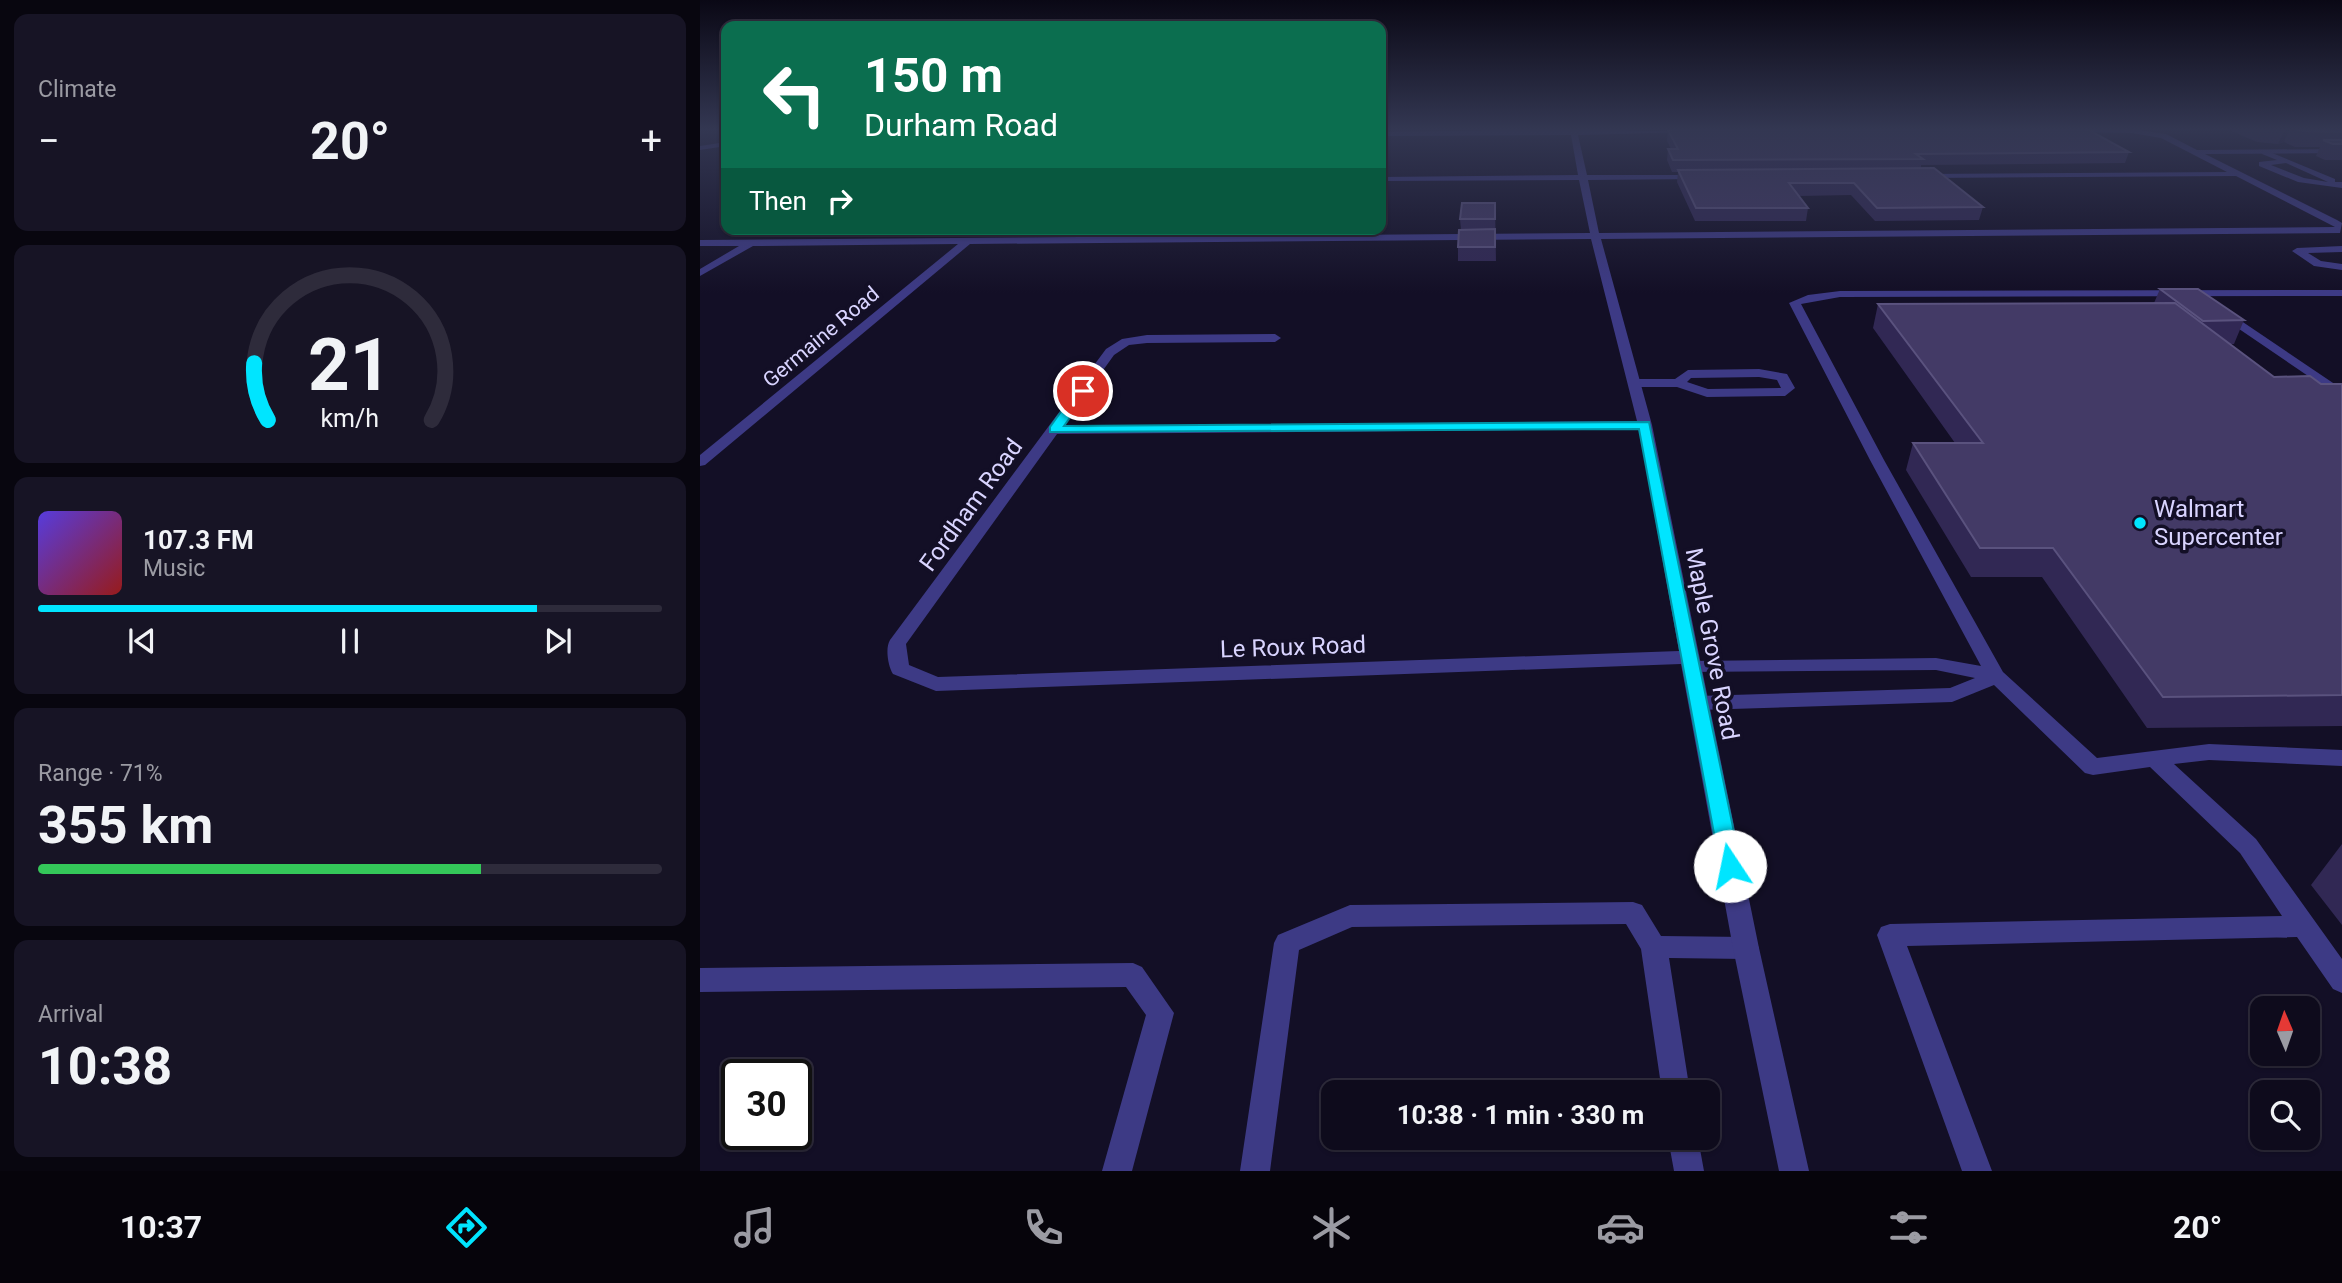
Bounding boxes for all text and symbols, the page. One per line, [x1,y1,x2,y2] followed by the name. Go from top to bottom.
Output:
[864,47,1003,104] text: 150 m
[749,49,840,140] icon: left
[38,76,117,103] text: Climate
[864,106,1058,144] text: Durham Road
[310,111,390,172] text: 20°
[38,119,60,163] text: −
[640,119,662,163] text: +
[821,182,859,220] icon: right
[749,186,807,216] text: Then
[758,282,884,392] street label: Germaine Road
[308,323,392,409] text: 21
[1053,361,1113,421] pin
[1064,372,1102,410] icon: arrive
[321,404,379,433] text: km/h
[914,433,1028,577] street label: Fordham Road
[2154,495,2283,551] place label: Walmart Supercenter
[2132,515,2148,531] marker: Walmart Supercenter
[143,525,254,555] text: 107.3 FM
[1680,546,1744,742] street label: Maple Grove Road
[143,555,205,582] text: Music
[123,622,161,660] icon: previous
[331,622,369,660] icon: pause
[539,622,577,660] icon: next
[1219,630,1367,664] street label: Le Roux Road
[38,760,163,787] text: Range · 71%
[38,795,213,856] text: 355 km
[1693,829,1767,903] position arrow
[2250,996,2320,1066] north arrow
[2250,996,2320,1150] map controls
[38,1001,103,1028] text: Arrival
[38,1036,172,1097] text: 10:38
[721,1059,812,1150] speed limit sign: 30
[2250,1080,2320,1150] button: search
[1397,1100,1644,1130] text: 10:38 · 1 min · 330 m
[442,1203,491,1252] icon: directions
[730,1203,779,1252] icon: music
[1019,1203,1068,1252] icon: phone
[1307,1203,1356,1252] icon: climate
[1596,1203,1645,1252] icon: car
[1884,1203,1933,1252] icon: filters
[120,1208,202,1246] text: 10:37
[2173,1208,2222,1246] text: 20°

